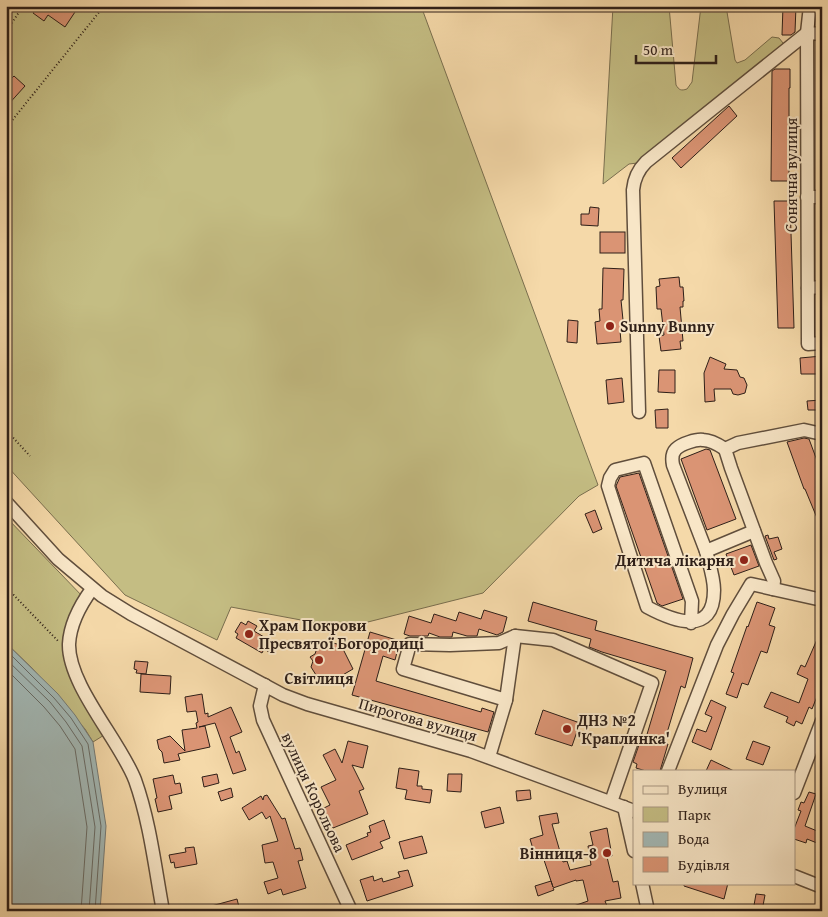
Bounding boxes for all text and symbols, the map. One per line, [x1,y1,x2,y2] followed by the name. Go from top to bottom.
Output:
[636,32,716,64] scale bar
[643,39,674,60] text: 50 m
[779,118,803,232] street label: Сонячна вулиця
[620,314,715,338] place label: Sunny Bunny
[604,320,616,332] marker: Sunny Bunny
[614,548,734,572] place label: Дитяча лікарня
[738,554,750,566] marker: Дитяча лікарня
[259,613,424,655] place label: Храм Покрови Пресвятої Богородиці
[243,628,255,640] marker: Храм Покрови Пресвятої Богородиці
[313,654,325,666] marker: Світлиця
[284,666,354,690] place label: Світлиця
[356,691,480,747] street label: Пирогова вулиця
[576,708,670,750] place label: ДНЗ №2 'Краплинка'
[561,723,573,735] marker: ДНЗ №2 'Краплинка'
[276,728,352,856] street label: вулиця Корольова
[633,770,796,884] legend
[678,778,728,799] text: Вулиця
[678,804,711,825] text: Парк
[678,828,710,849] text: Вода
[520,841,597,865] place label: Вінниця-8
[601,847,613,859] marker: Вінниця-8
[678,854,730,875] text: Будівля

